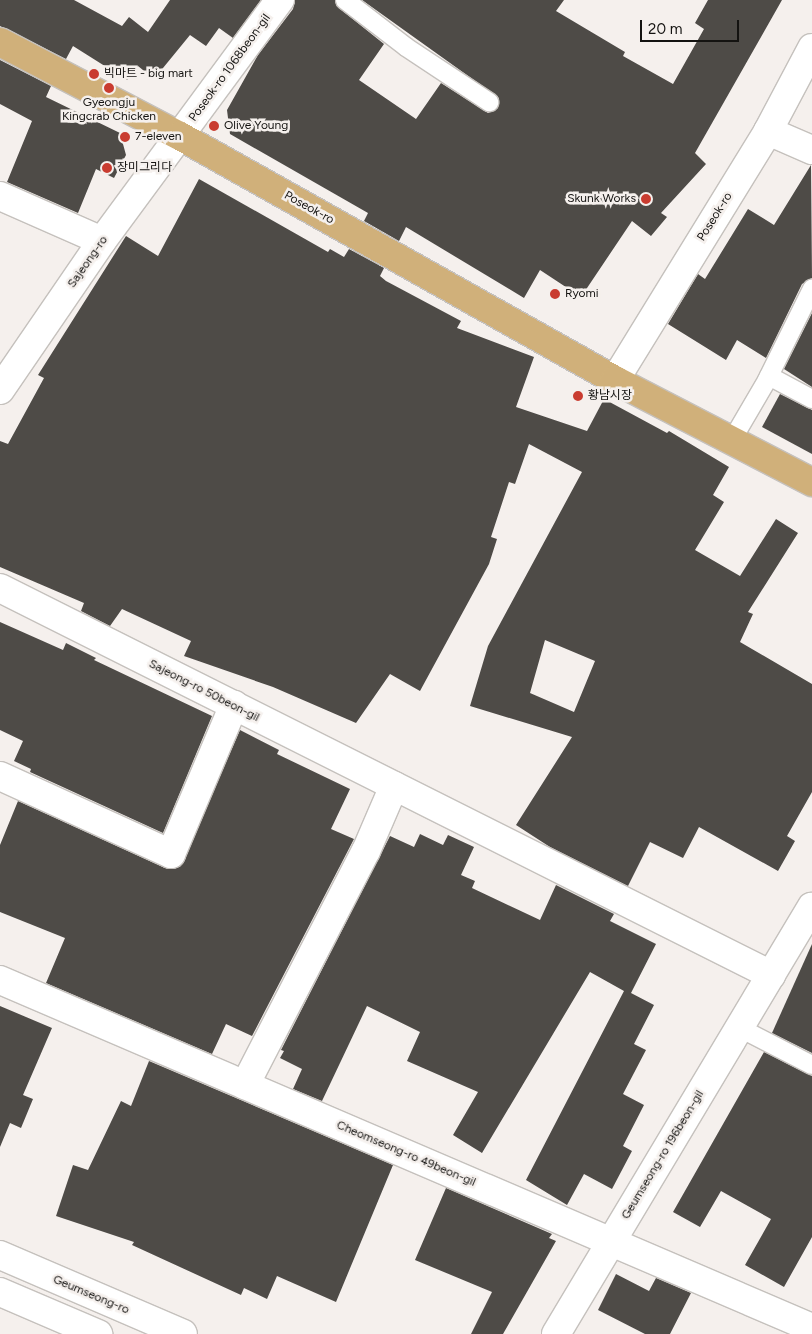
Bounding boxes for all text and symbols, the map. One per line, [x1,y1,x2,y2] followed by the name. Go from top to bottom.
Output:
[642,10,741,42] scale bar
[186,11,274,125] street label: Poseok-ro 1068beon-gil
[648,20,682,38] text: 20 m
[104,67,193,81] place label: 빅마트 - big mart
[88,68,100,80] marker: 빅마트 - big mart
[103,82,115,94] marker: Gyeongju Kingcrab Chicken
[62,96,156,124] place label: Gyeongju Kingcrab Chicken
[224,119,288,133] place label: Olive Young
[208,120,220,132] marker: Olive Young
[135,130,181,144] place label: 7-eleven
[119,131,131,143] marker: 7-eleven
[117,161,172,175] place label: 장미그리다
[101,162,113,174] marker: 장미그리다
[282,188,336,228] street label: Poseok-ro
[694,190,736,244] street label: Poseok-ro
[567,192,636,206] place label: Skunk Works
[640,193,652,205] marker: Skunk Works
[65,233,111,291] street label: Sajeong-ro
[565,287,599,301] place label: Ryomi
[549,288,561,300] marker: Ryomi
[588,389,632,403] place label: 황남시장
[572,390,584,402] marker: 황남시장
[146,657,262,725] street label: Sajeong-ro 50beon-gil
[619,1088,707,1222] street label: Geumseong-ro 196beon-gil
[334,1118,478,1190] street label: Cheomseong-ro 49beon-gil
[51,1272,131,1318] street label: Geumseong-ro

